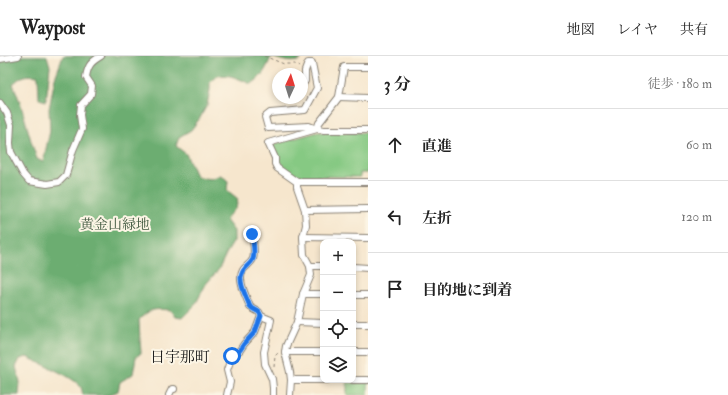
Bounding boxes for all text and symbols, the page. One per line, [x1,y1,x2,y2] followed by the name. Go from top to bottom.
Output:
[20,16,85,40] text: Waypost
[567,21,595,38] text: 地図
[617,21,658,38] text: レイヤ
[680,21,708,38] text: 共有
[272,68,308,104] north arrow
[384,74,411,95] text: 3 分
[648,76,712,92] text: 徒歩 · 180 m
[384,134,406,156] icon: ahead
[422,137,452,156] text: 直進
[686,137,712,153] text: 60 m
[384,206,406,228] icon: left
[422,209,452,228] text: 左折
[681,209,712,225] text: 120 m
[80,216,150,233] park label: 黄金山緑地
[243,225,261,243] route end
[320,239,356,383] map controls
[320,239,356,275] button: +
[320,275,356,311] button: −
[384,278,406,300] icon: arrive
[422,281,512,300] text: 目的地に到着
[320,311,356,347] button: locate
[223,347,241,365] route start
[320,347,356,383] button: layers
[150,348,210,367] district label: 日宇那町

